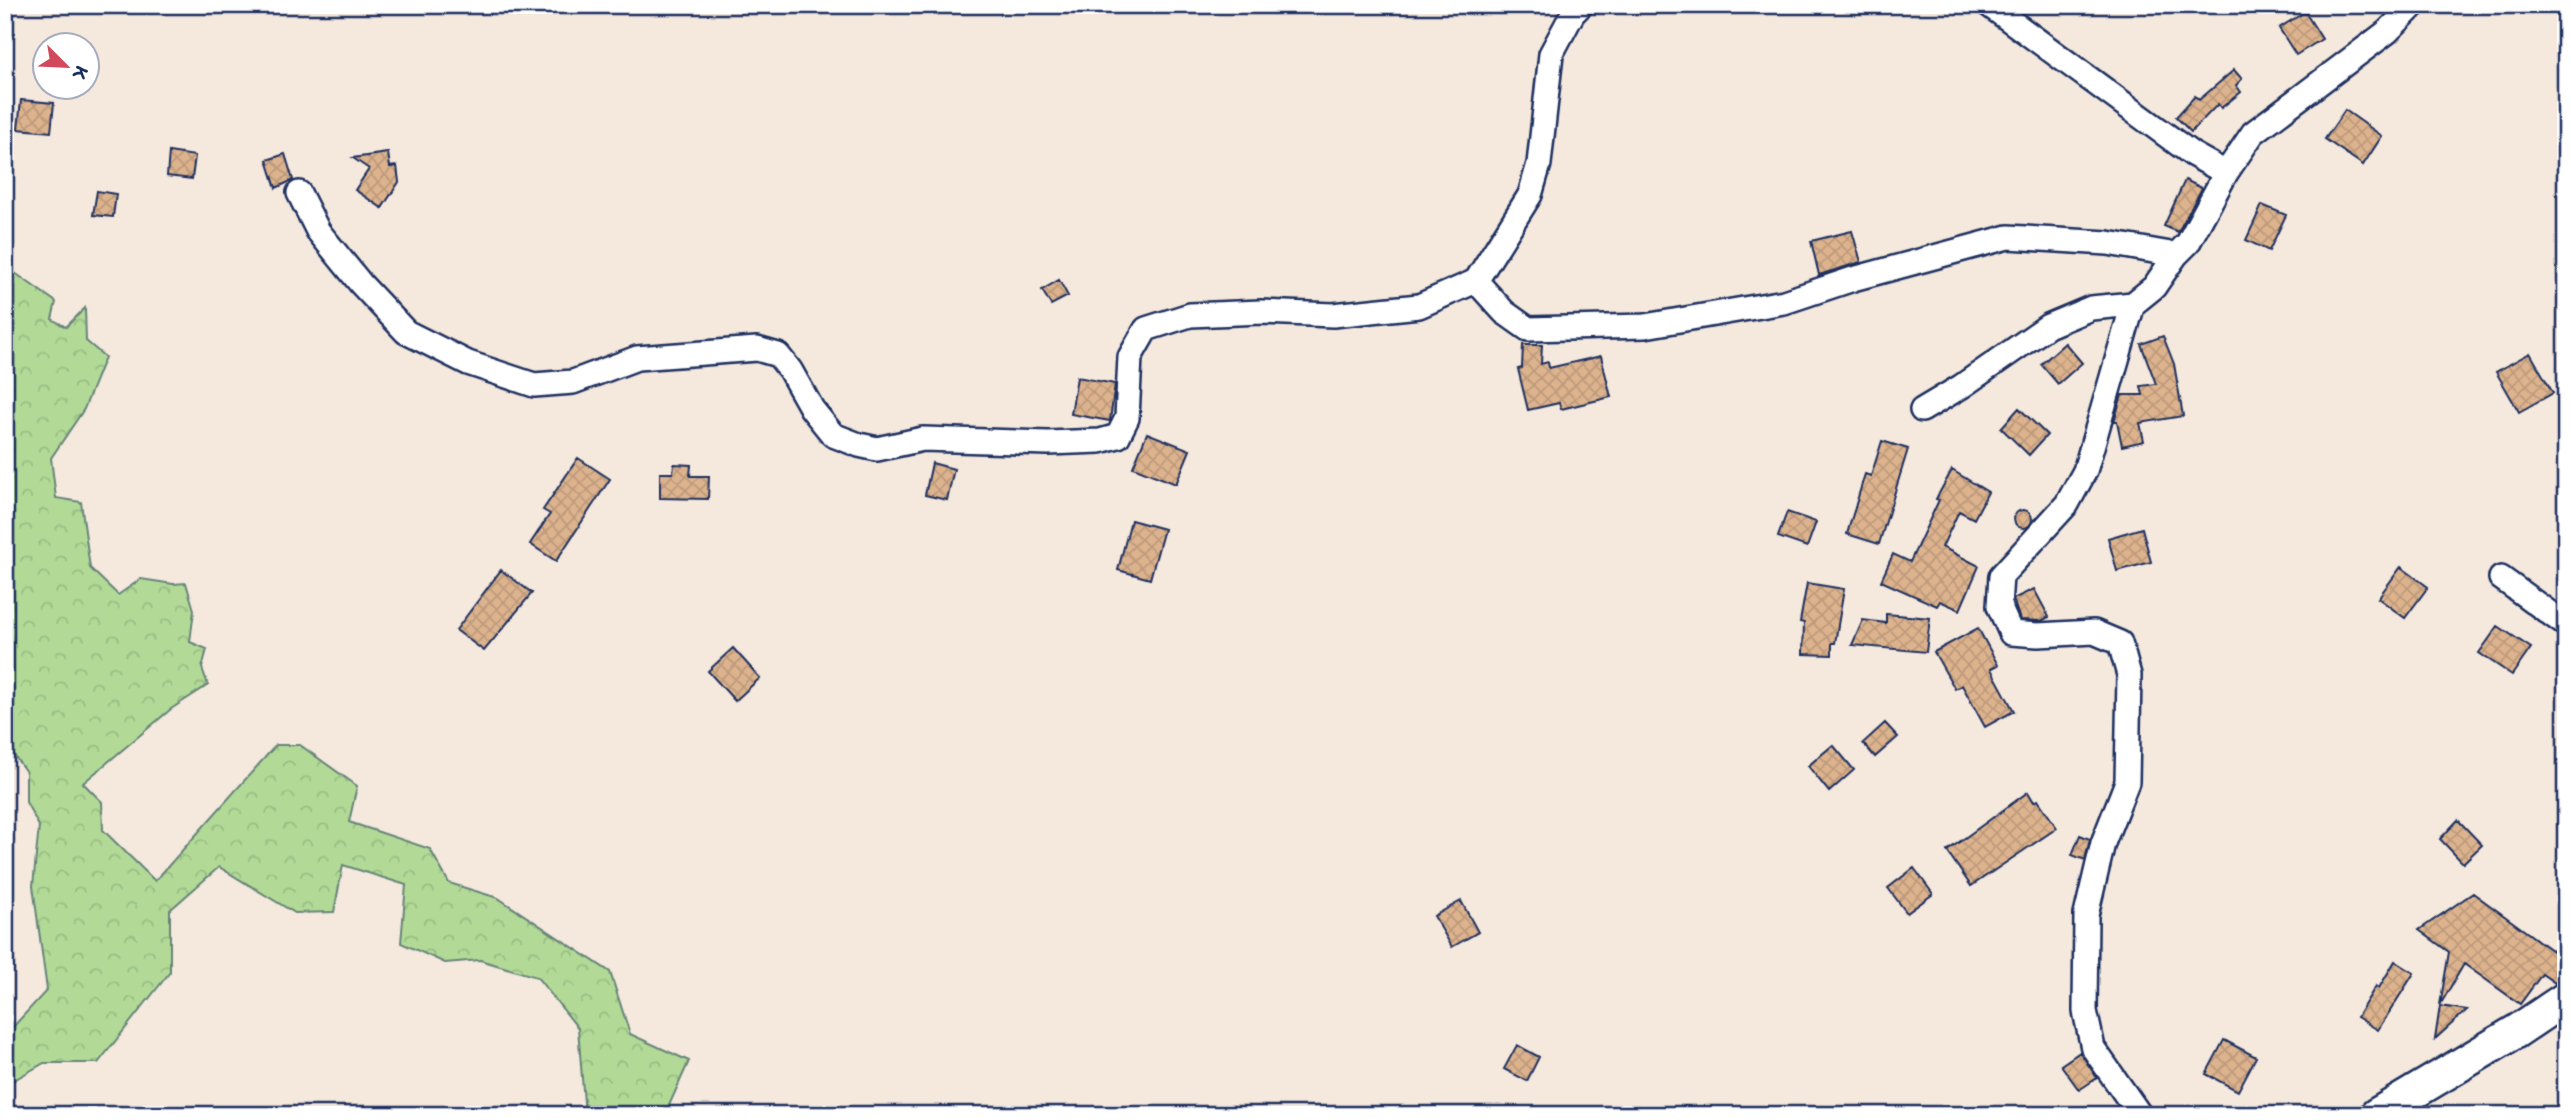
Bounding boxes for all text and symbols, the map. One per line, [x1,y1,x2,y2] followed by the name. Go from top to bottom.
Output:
[32,32,102,102] north arrow
[68,62,94,84] text: K

